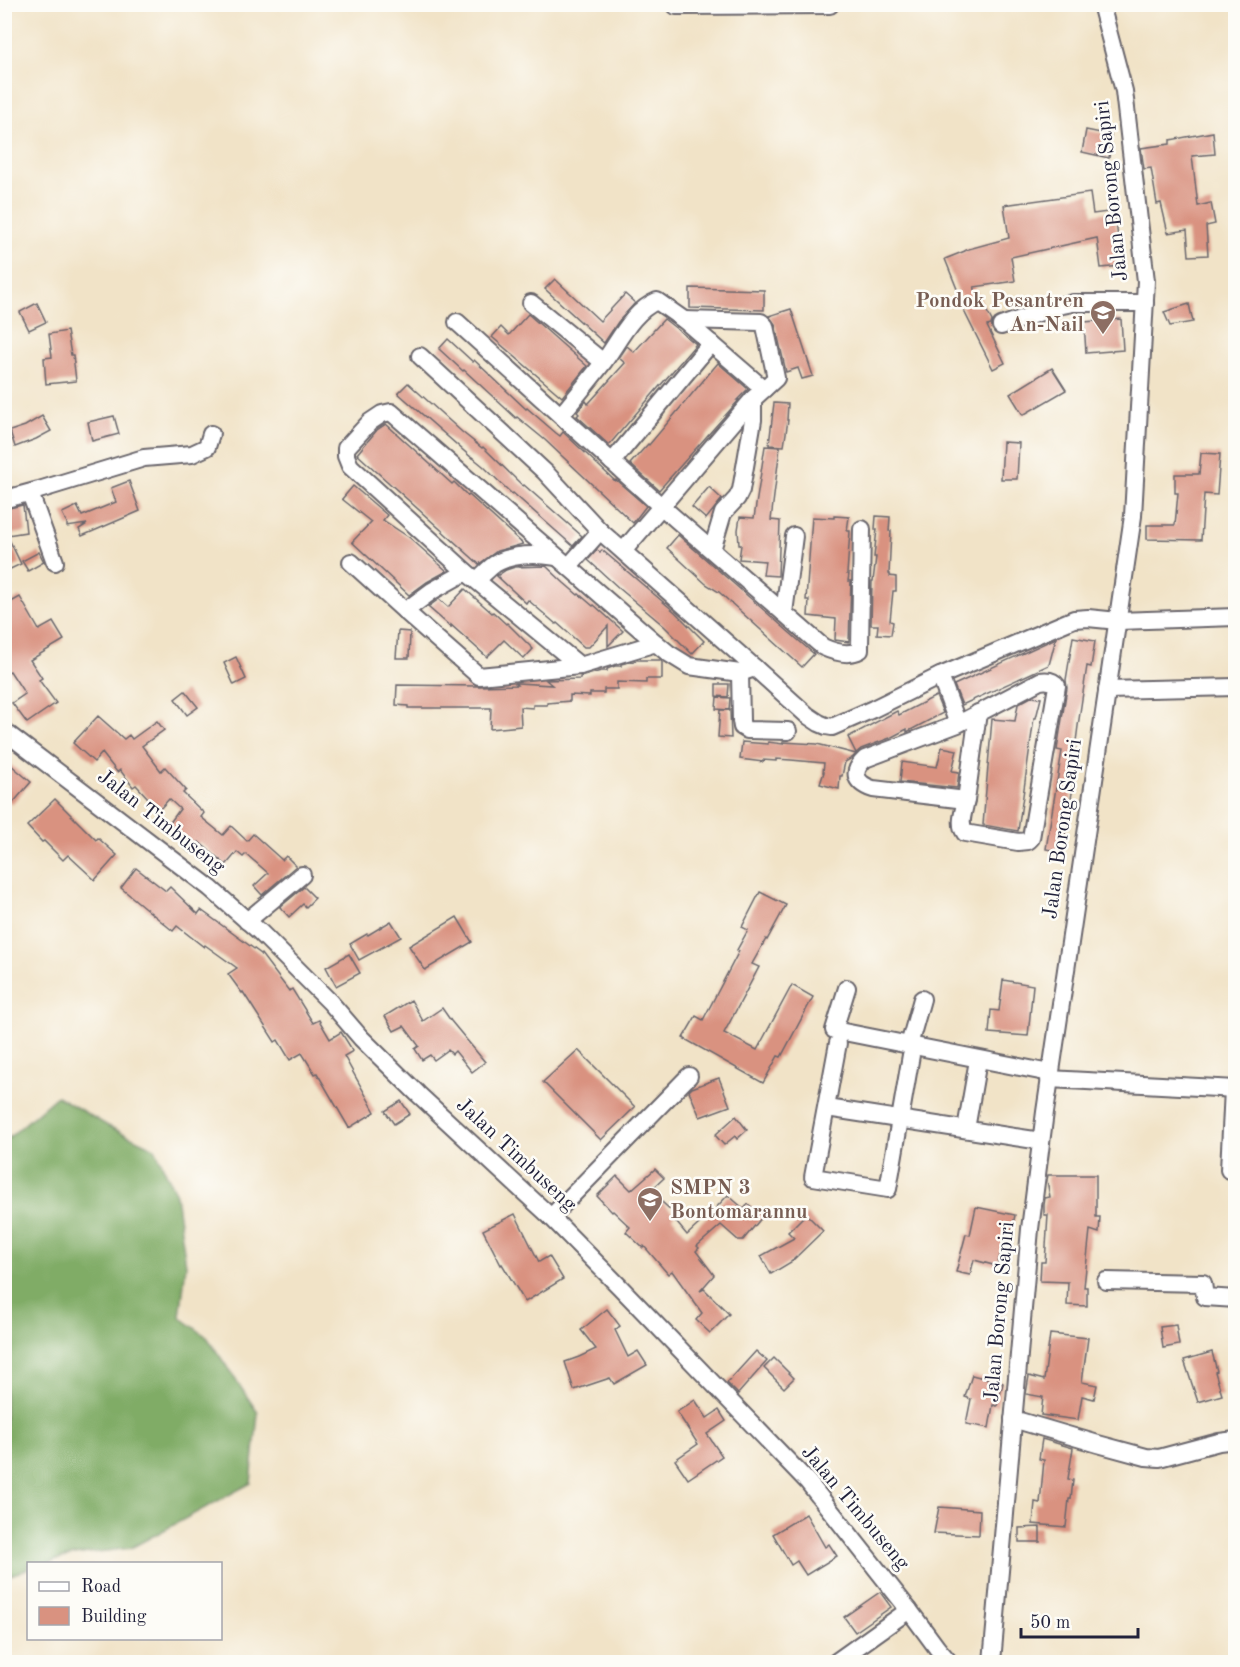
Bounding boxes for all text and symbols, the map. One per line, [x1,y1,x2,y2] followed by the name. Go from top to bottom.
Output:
[1092,100,1132,282] street label: Jalan Borong Sapiri
[915,291,1084,336] place label: Pondok Pesantren An-Nail
[1088,298,1118,336] school or university icon: Pondok Pesantren An-Nail
[1040,738,1086,920] street label: Jalan Borong Sapiri
[93,766,229,879] street label: Jalan Timbuseng
[452,1094,581,1216] street label: Jalan Timbuseng
[670,1178,808,1223] place label: SMPN 3 Bontomarannu
[635,1185,665,1223] school or university icon: SMPN 3 Bontomarannu
[982,1221,1018,1403] street label: Jalan Borong Sapiri
[797,1442,914,1575] street label: Jalan Timbuseng
[27,1562,222,1640] legend
[81,1578,121,1596] text: Road
[1021,1601,1138,1639] scale bar
[81,1608,147,1626] text: Building
[1030,1614,1070,1632] text: 50 m

